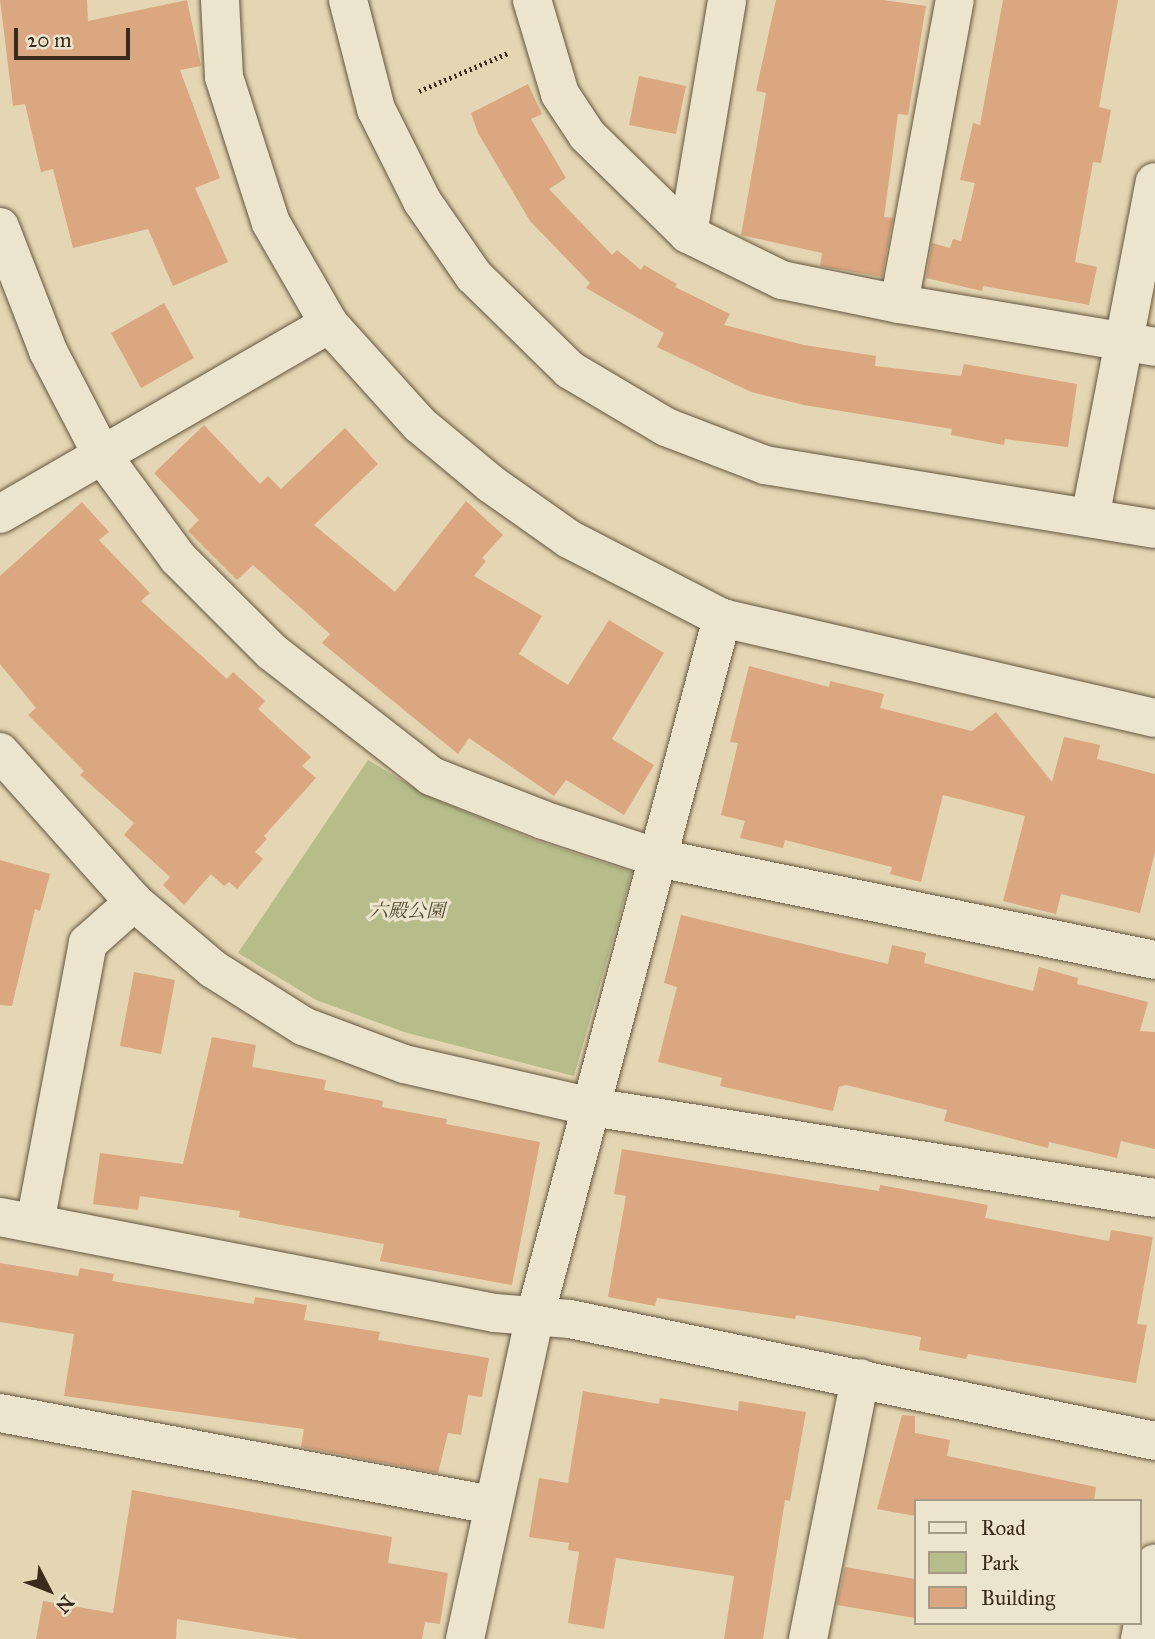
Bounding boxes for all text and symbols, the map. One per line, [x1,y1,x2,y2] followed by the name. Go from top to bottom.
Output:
[18,14,133,58] scale bar
[27,27,72,53] text: 20 m
[369,900,445,922] park label: 六殿公園
[914,1499,1141,1625] legend
[981,1515,1026,1541] text: Road
[981,1550,1019,1576] text: Park
[14,1555,84,1625] north arrow
[981,1585,1055,1611] text: Building
[51,1591,79,1618] text: N

